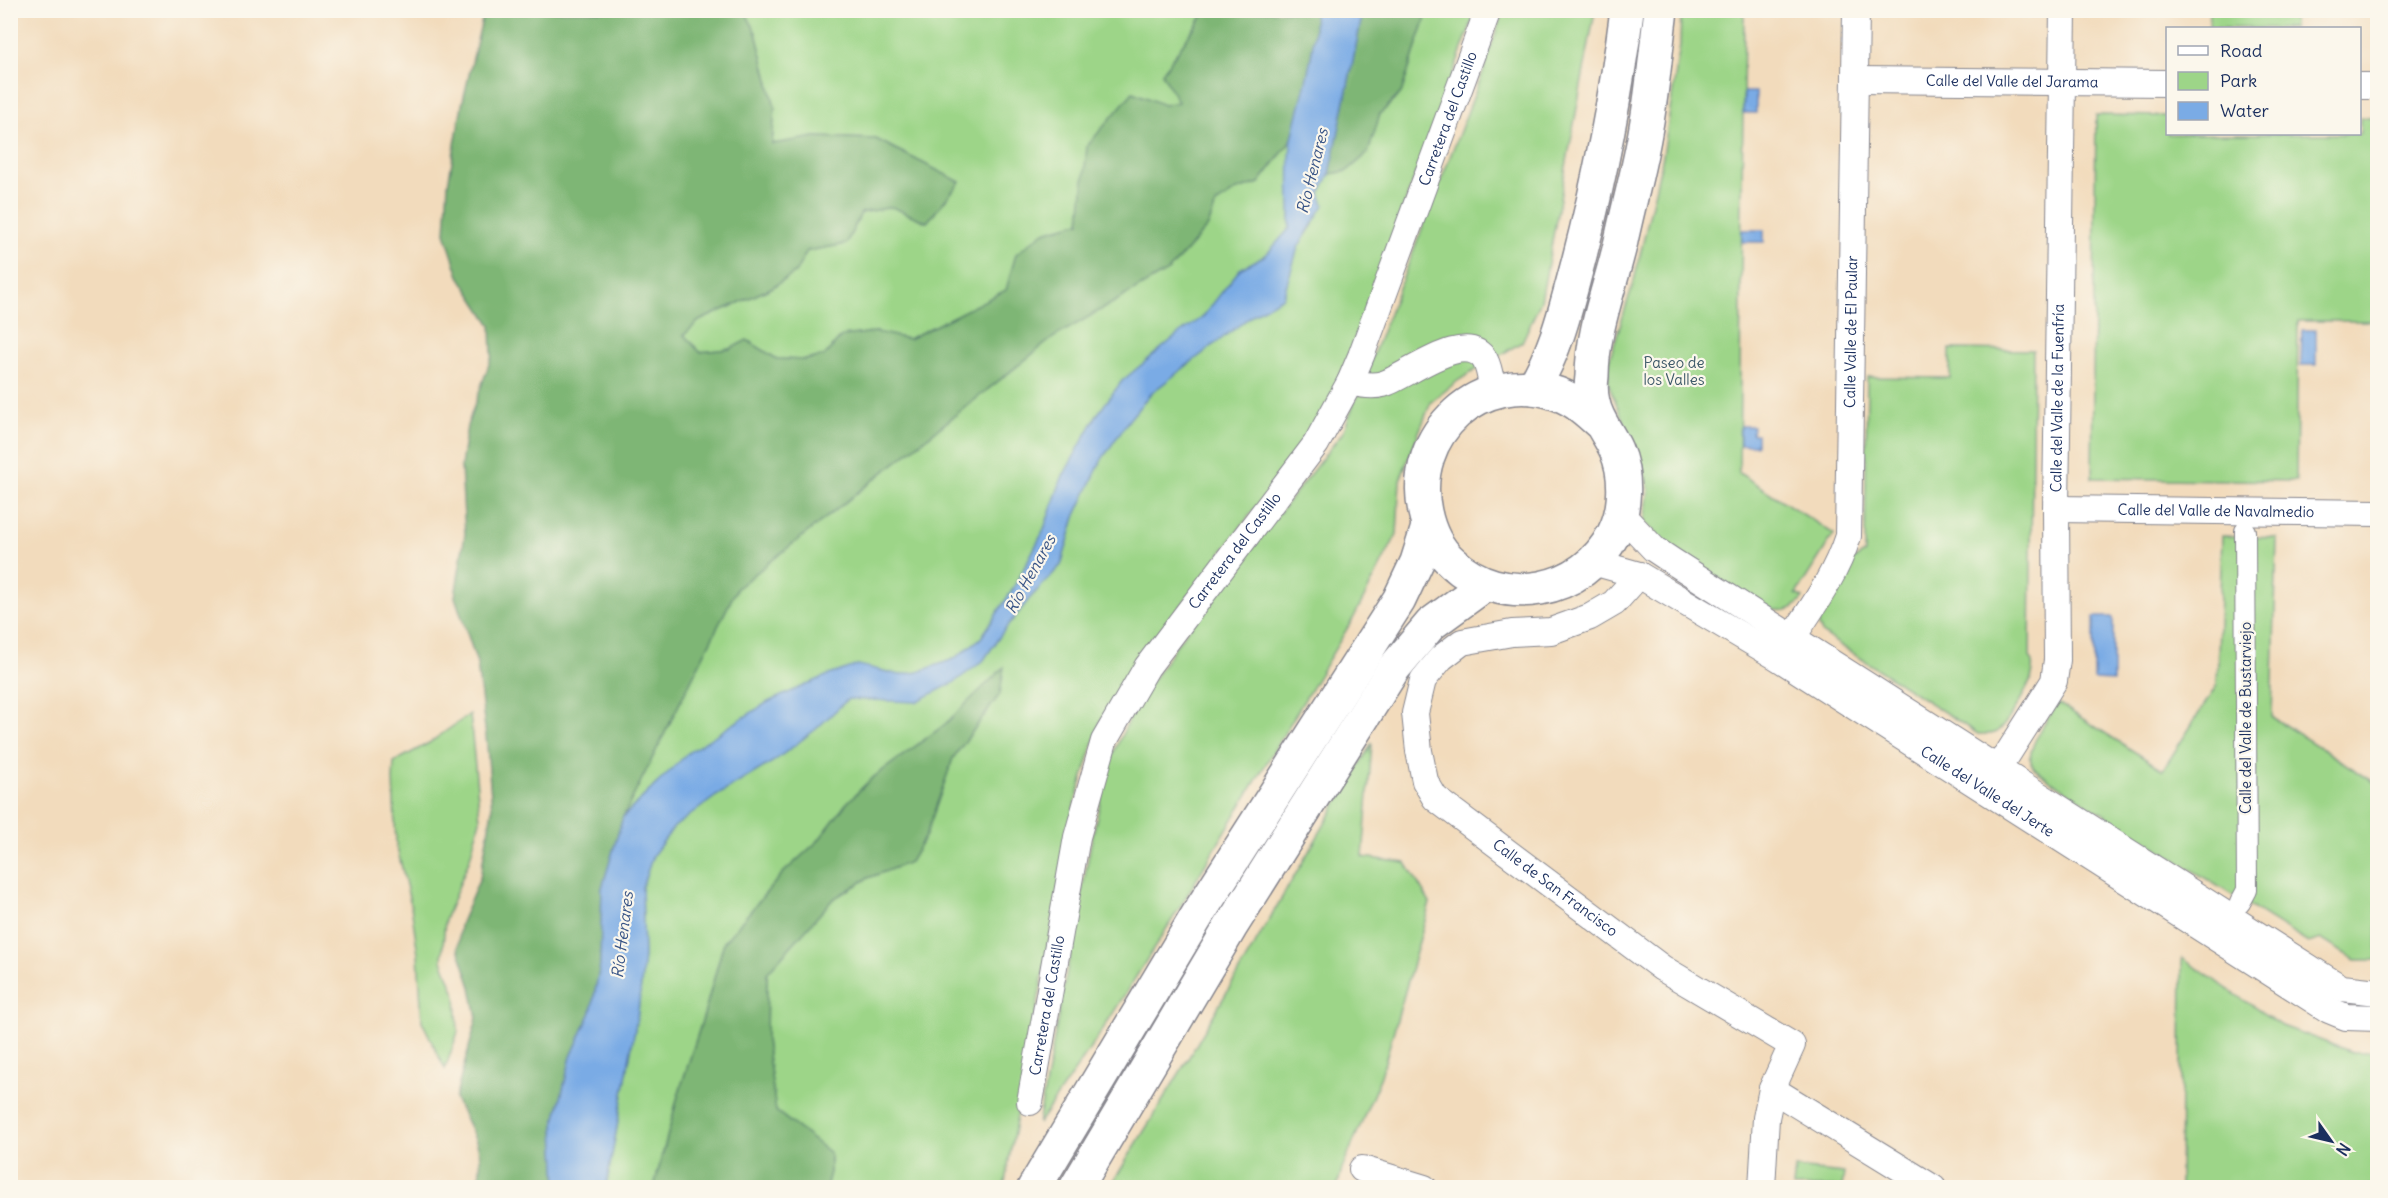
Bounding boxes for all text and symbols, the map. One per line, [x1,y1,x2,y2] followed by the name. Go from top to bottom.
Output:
[2166,27,2361,135] legend
[2220,39,2263,62] text: Road
[1414,49,1481,188] street label: Carretera del Castillo
[2220,69,2257,92] text: Park
[1926,71,2099,91] street label: Calle del Valle del Jarama
[2220,99,2270,122] text: Water
[1292,126,1332,216] water label: Río Henares
[1840,255,1861,408] street label: Calle Valle de El Paular
[2046,303,2068,493] street label: Calle del Valle de la Fuenfría
[1643,353,1705,389] park label: Paseo de los Valles
[1184,488,1285,613] street label: Carretera del Castillo
[2118,500,2314,521] street label: Calle del Valle de Navalmedio
[1000,531,1060,617] water label: Río Henares
[2236,622,2255,814] street label: Calle del Valle de Bustarviejo
[1917,741,2058,841] street label: Calle del Valle del Jerte
[1489,835,1622,941] street label: Calle de San Francisco
[607,890,637,979] water label: Río Henares
[1025,934,1068,1077] street label: Carretera del Castillo
[2301,1111,2361,1171] north arrow
[2332,1139,2355,1160] text: N

